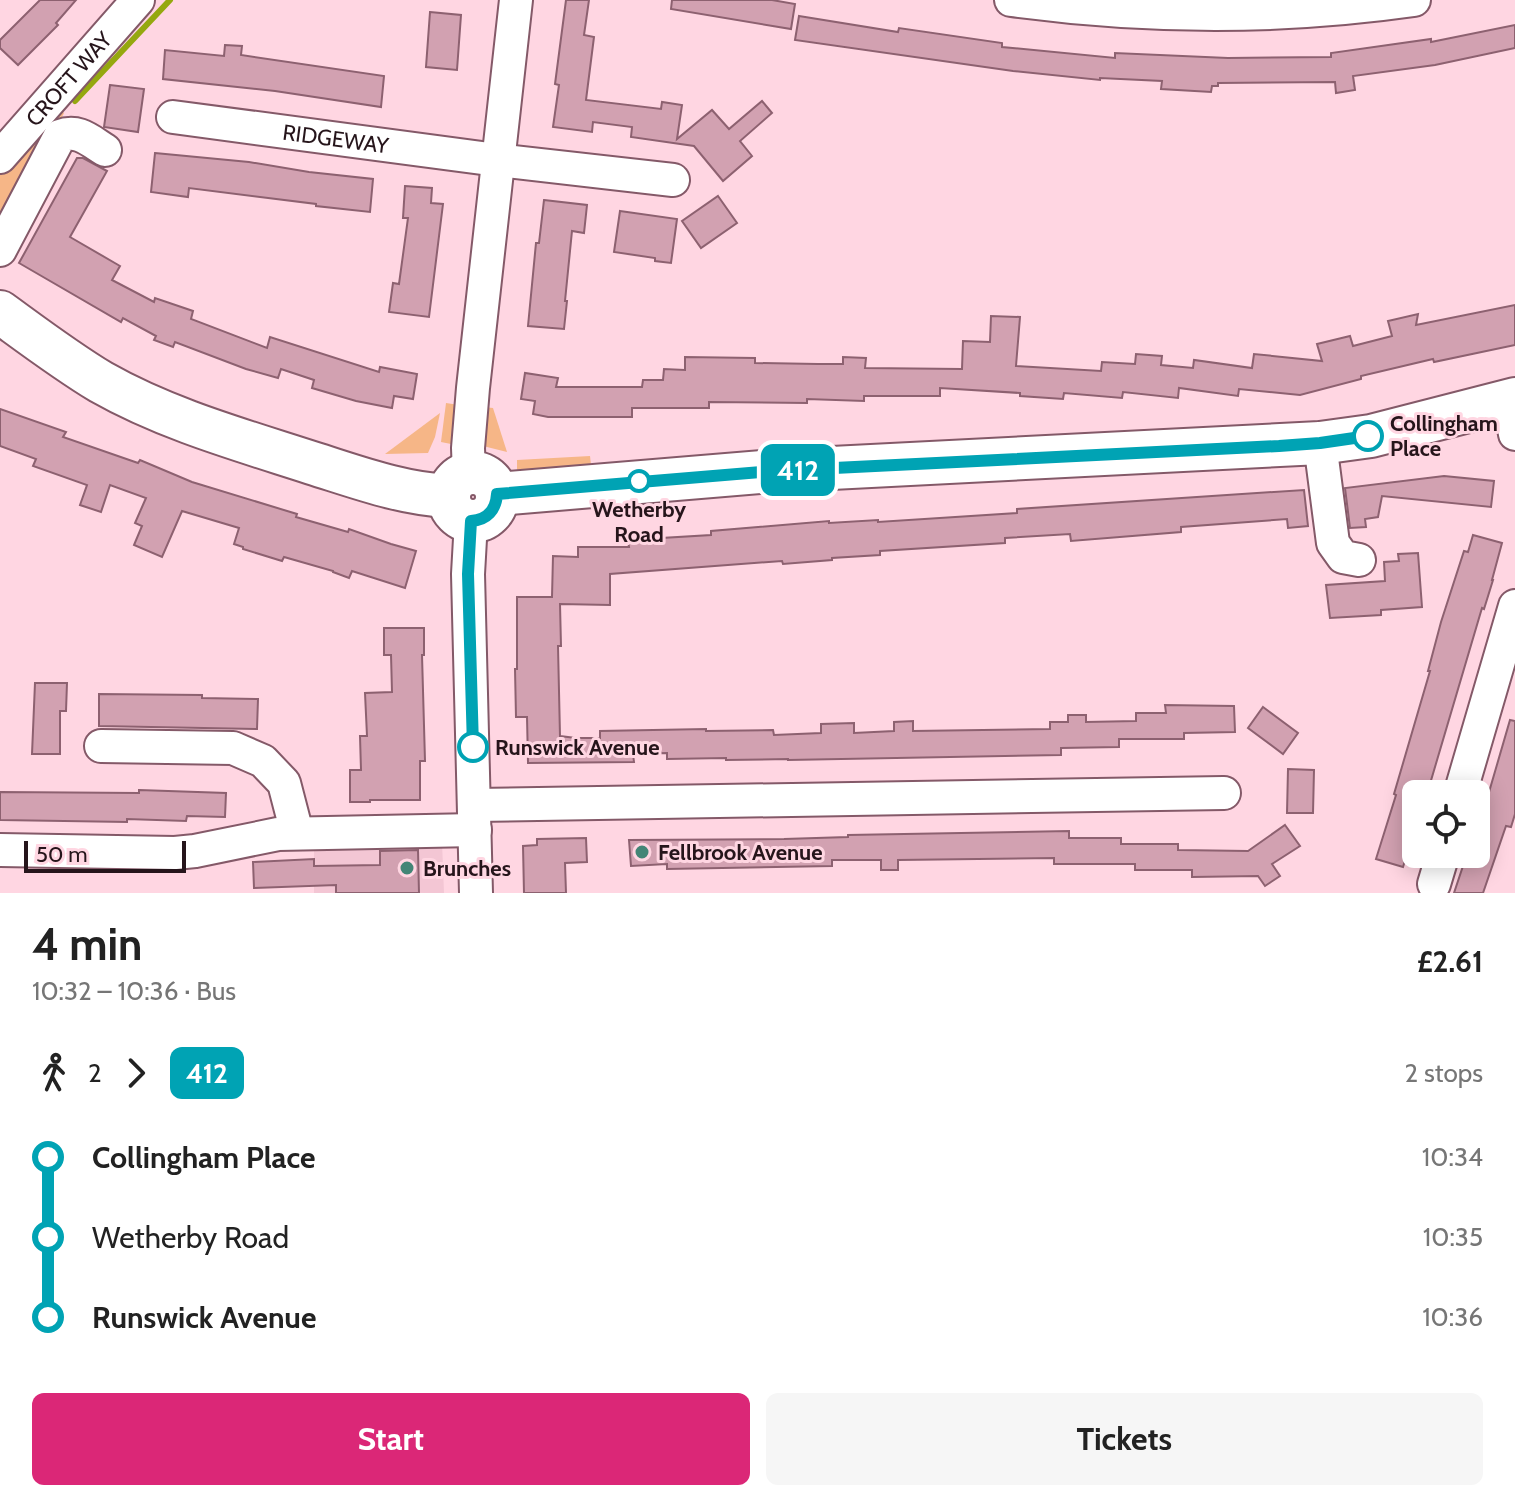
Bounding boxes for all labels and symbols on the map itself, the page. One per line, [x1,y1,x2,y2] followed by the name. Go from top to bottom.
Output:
[20,26,118,132] street label: CROFT WAY
[281,118,391,159] street label: RIDGEWAY
[1390,410,1498,462] place label: Collingham Place
[1353,421,1383,451] marker: Collingham Place
[752,444,844,496] line badge: 412
[628,470,650,492] marker: Wetherby Road
[592,496,686,548] place label: Wetherby Road
[458,732,488,762] marker: Runswick Avenue
[495,734,660,761] place label: Runswick Avenue
[24,837,186,873] scale bar
[658,839,823,866] place label: Fellbrook Avenue
[633,843,651,861] marker: Fellbrook Avenue
[423,855,511,882] place label: Brunches
[398,859,416,877] marker: Brunches

